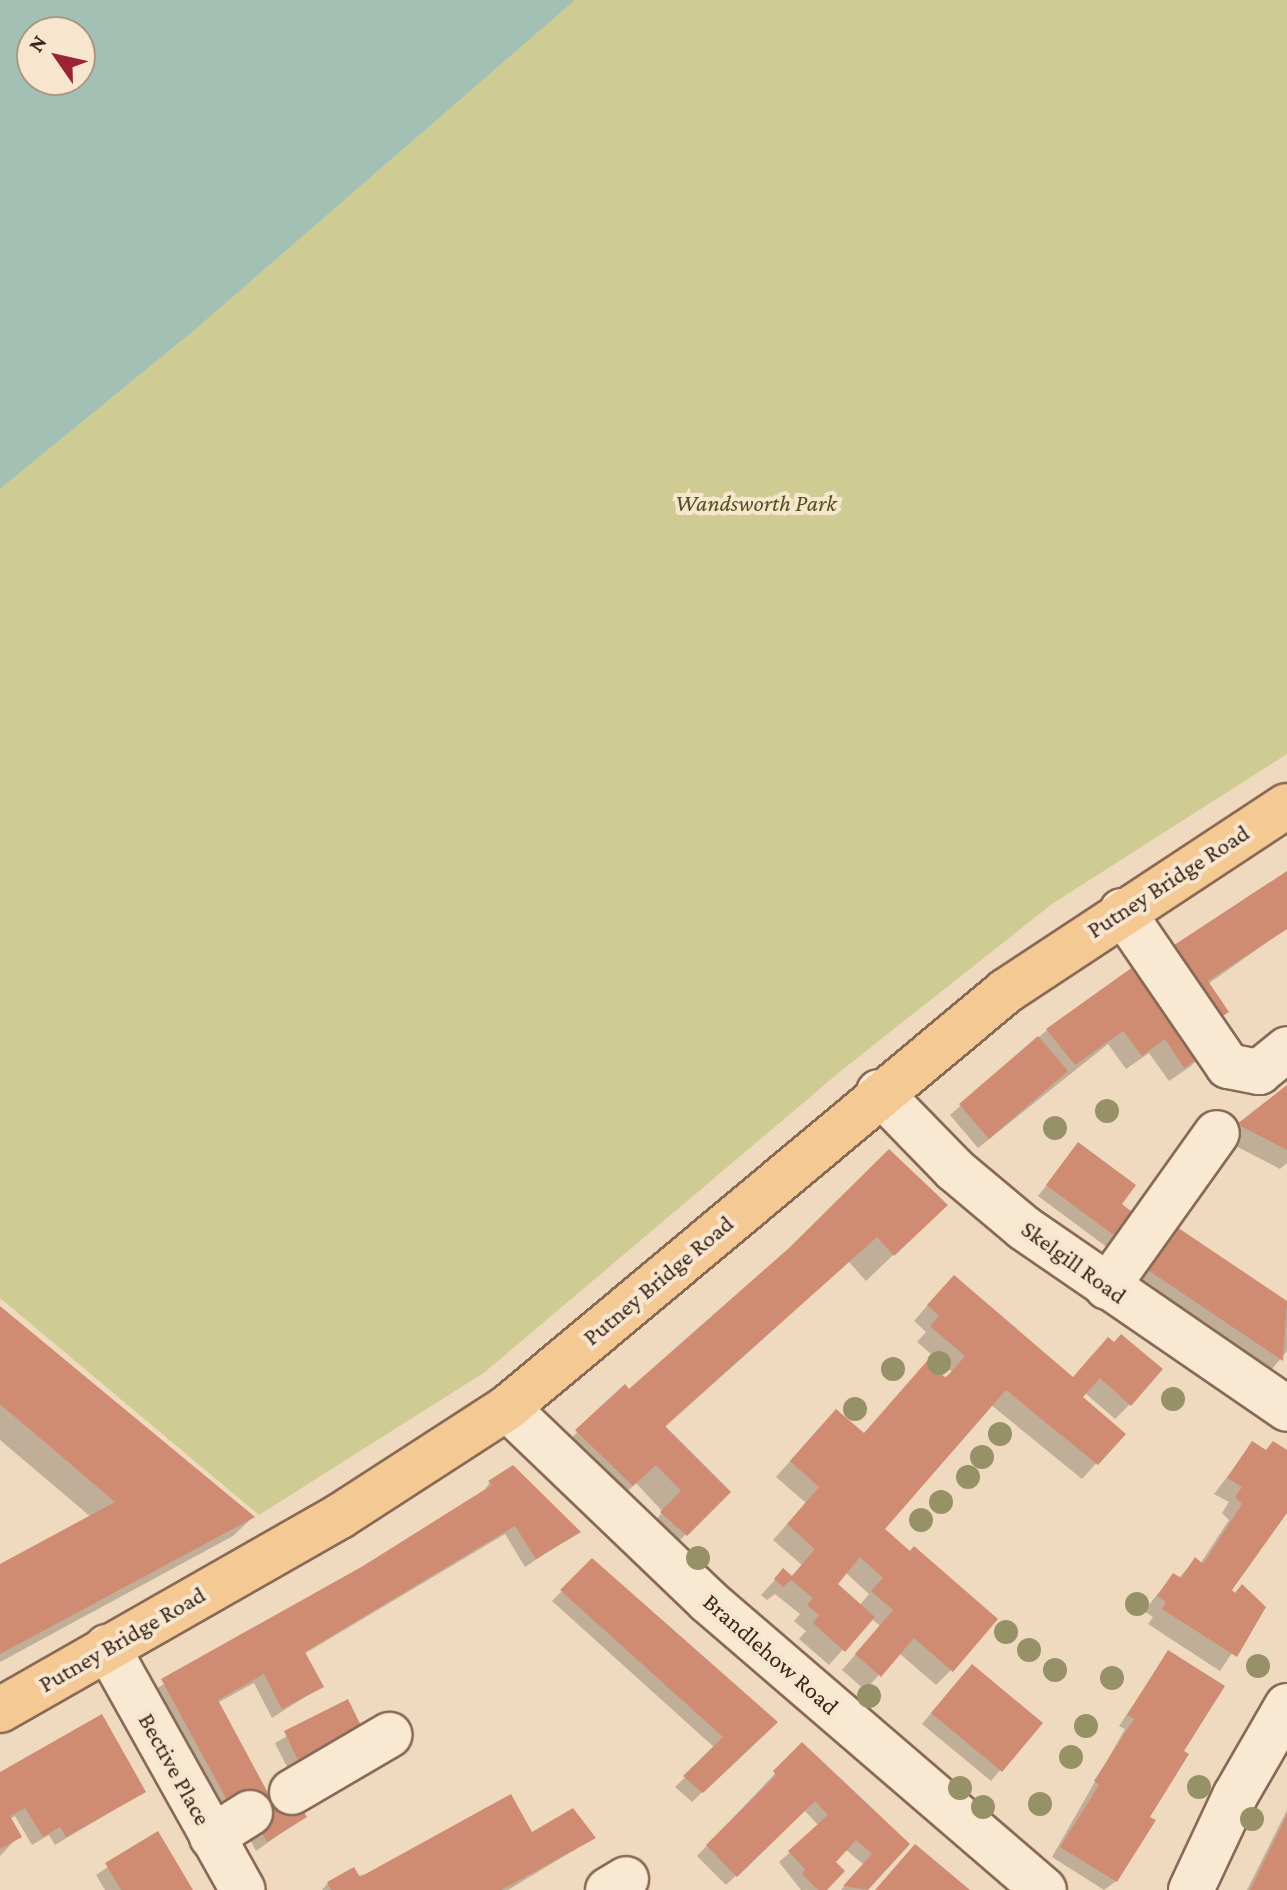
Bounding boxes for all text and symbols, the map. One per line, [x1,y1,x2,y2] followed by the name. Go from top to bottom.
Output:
[16,16,96,96] north arrow
[23,30,52,57] text: N
[675,489,837,517] park label: Wandsworth Park
[1082,818,1254,944] street label: Putney Bridge Road
[577,1209,739,1351] street label: Putney Bridge Road
[1016,1214,1132,1310] street label: Skelgill Road
[34,1580,210,1698] street label: Putney Bridge Road
[697,1587,845,1721] street label: Brandlehow Road
[132,1708,218,1830] street label: Bective Place

